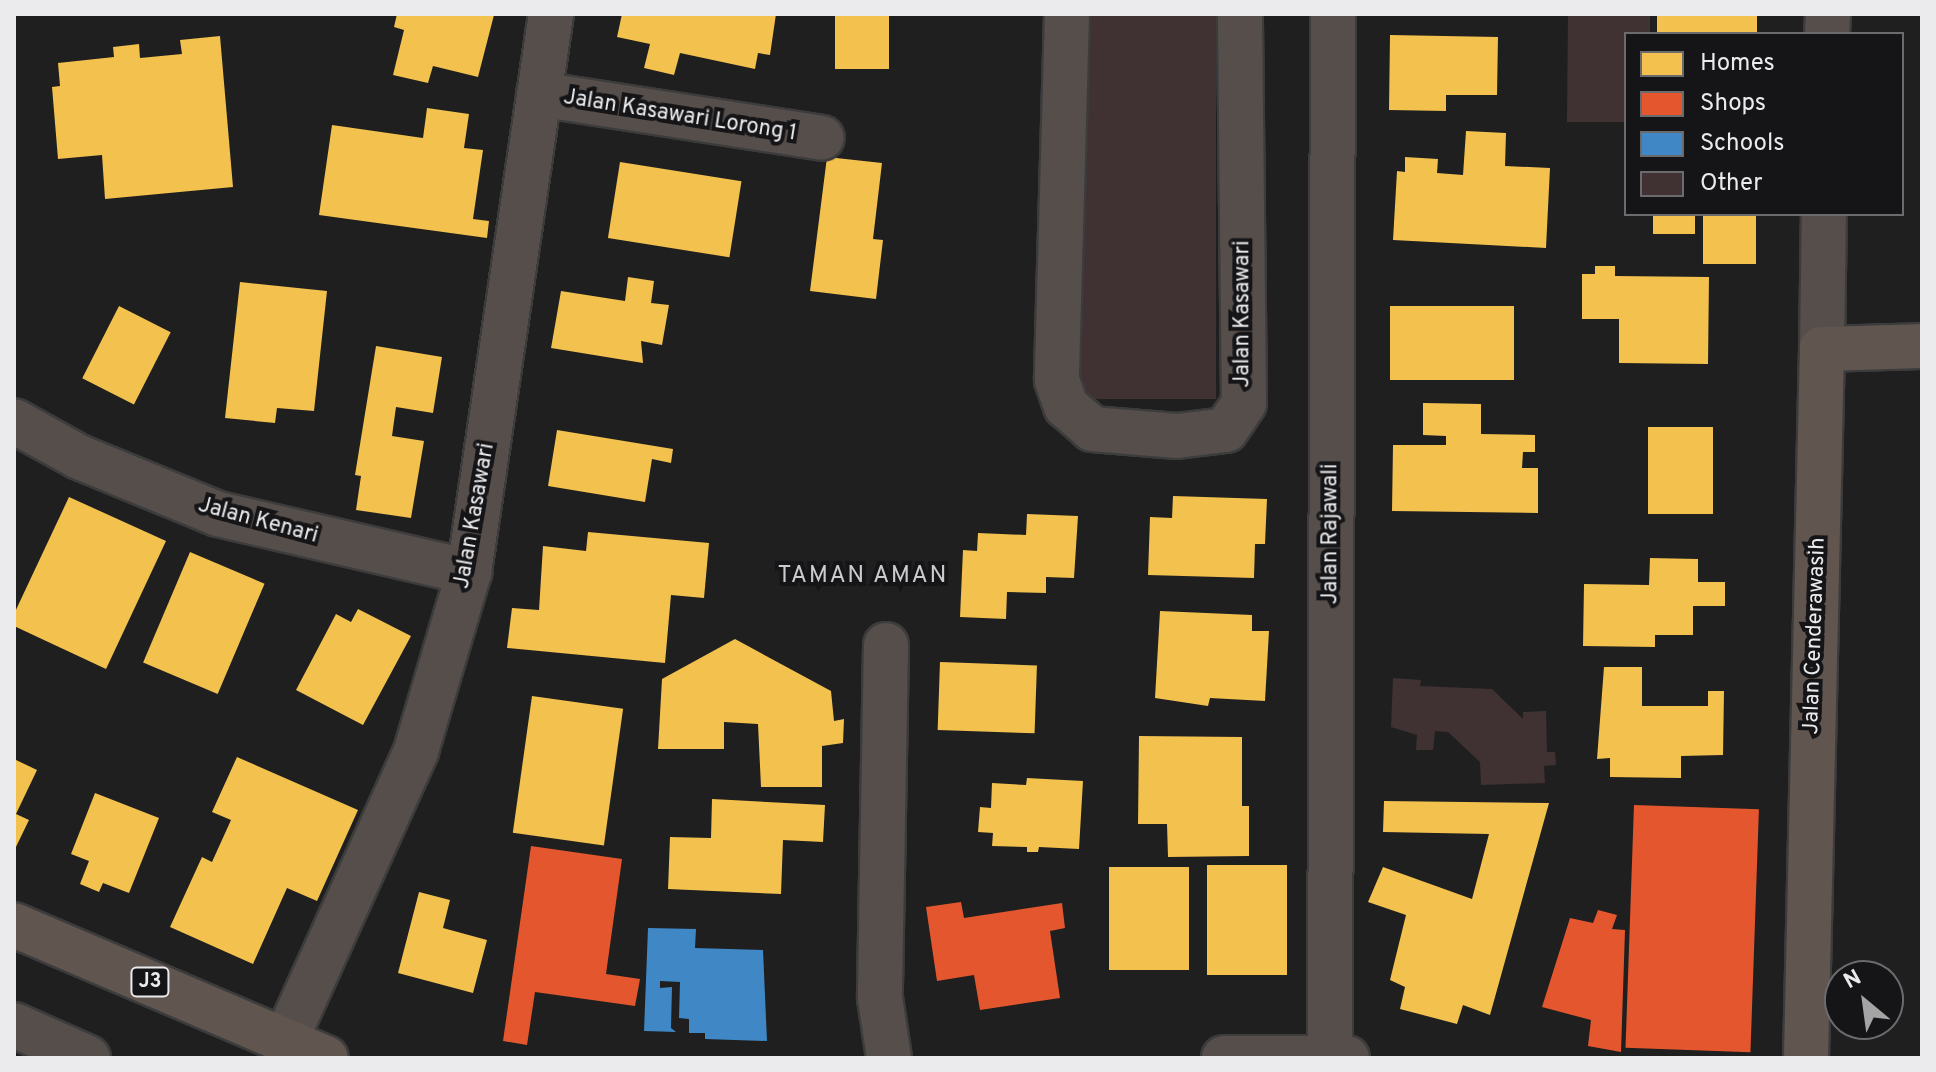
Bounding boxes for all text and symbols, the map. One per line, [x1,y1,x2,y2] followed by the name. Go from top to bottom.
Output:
[1624,32,1904,216] legend
[1700,49,1775,79] text: Homes
[562,85,798,147] street label: Jalan Kasawari Lorong 1
[1700,89,1766,119] text: Shops
[1700,129,1785,159] text: Schools
[1700,169,1762,199] text: Other
[1230,240,1256,388] street label: Jalan Kasawari
[449,441,501,591] street label: Jalan Kasawari
[1318,464,1344,604] street label: Jalan Rajawali
[195,492,321,550] street label: Jalan Kenari
[1798,537,1832,735] street label: Jalan Cenderawasih
[777,563,949,591] district label: TAMAN AMAN
[1824,960,1904,1040] north arrow
[1840,965,1867,996] text: N
[130,966,170,998] road number: J3

